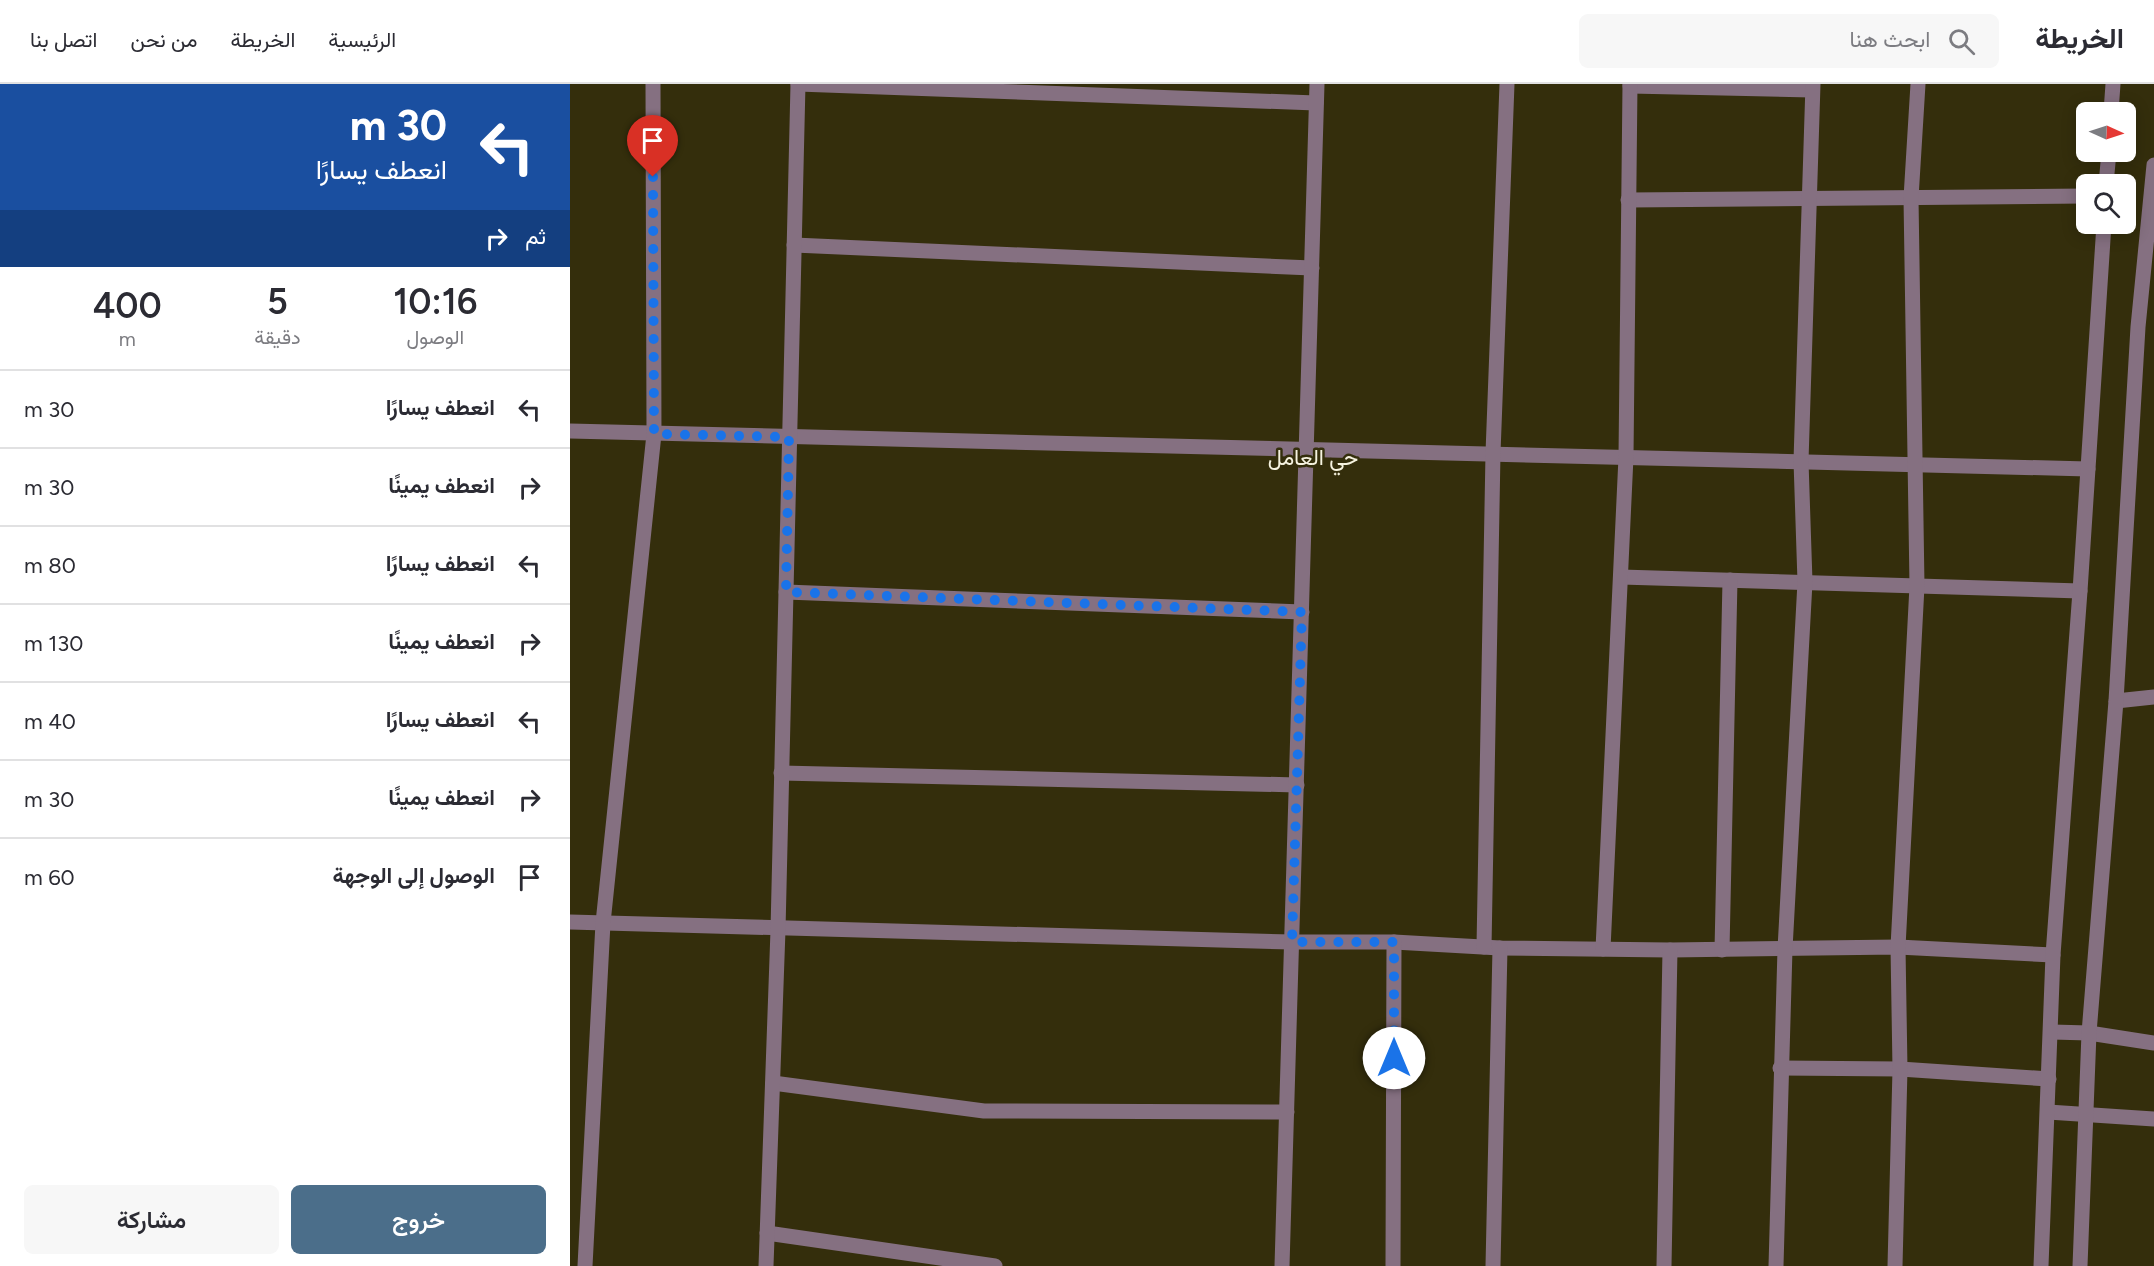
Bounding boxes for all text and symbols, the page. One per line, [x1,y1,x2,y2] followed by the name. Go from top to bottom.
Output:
[1579,14,1999,68] search box
[2035,21,2124,55] text: الخريطة
[1945,25,1978,58] icon: search
[1849,26,1930,53] text: ابحث هنا
[30,27,97,52] text: اتصل بنا
[130,27,197,52] text: من نحن
[230,27,295,52] text: الخريطة
[328,27,396,52] text: الرئيسية
[350,100,447,151] text: 30 m
[2076,102,2136,162] north arrow
[2076,102,2136,234] map controls
[468,108,546,186] icon: left
[627,115,678,177] pin
[636,124,669,157] icon: arrive
[316,153,447,186] text: انعطف يسارًا
[2076,174,2136,234] button: search
[480,222,513,255] icon: right
[525,223,546,250] text: ثم
[267,280,288,323] text: 5
[393,280,477,323] text: 10:16
[93,284,162,327] text: 400
[254,325,301,349] text: دقيقة
[406,325,464,349] text: الوصول
[119,327,136,351] text: m
[513,393,546,426] icon: left
[386,394,495,421] text: انعطف يسارًا
[24,396,74,423] text: 30 m
[1268,444,1358,476] district label: حي العامل
[513,471,546,504] icon: right
[388,472,495,499] text: انعطف يمينًا
[24,474,74,501] text: 30 m
[513,549,546,582] icon: left
[386,550,495,577] text: انعطف يسارًا
[24,552,76,579] text: 80 m
[513,627,546,660] icon: right
[388,628,495,655] text: انعطف يمينًا
[24,630,83,657] text: 130 m
[513,705,546,738] icon: left
[386,706,495,733] text: انعطف يسارًا
[24,708,76,735] text: 40 m
[513,783,546,816] icon: right
[388,784,495,811] text: انعطف يمينًا
[24,786,74,813] text: 30 m
[513,861,546,894] icon: arrive
[332,862,495,889] text: الوصول إلى الوجهة
[24,864,75,891] text: 60 m
[1362,1026,1426,1090] position arrow
[24,1185,279,1254] button: مشاركة
[291,1185,546,1254] button: خروج

